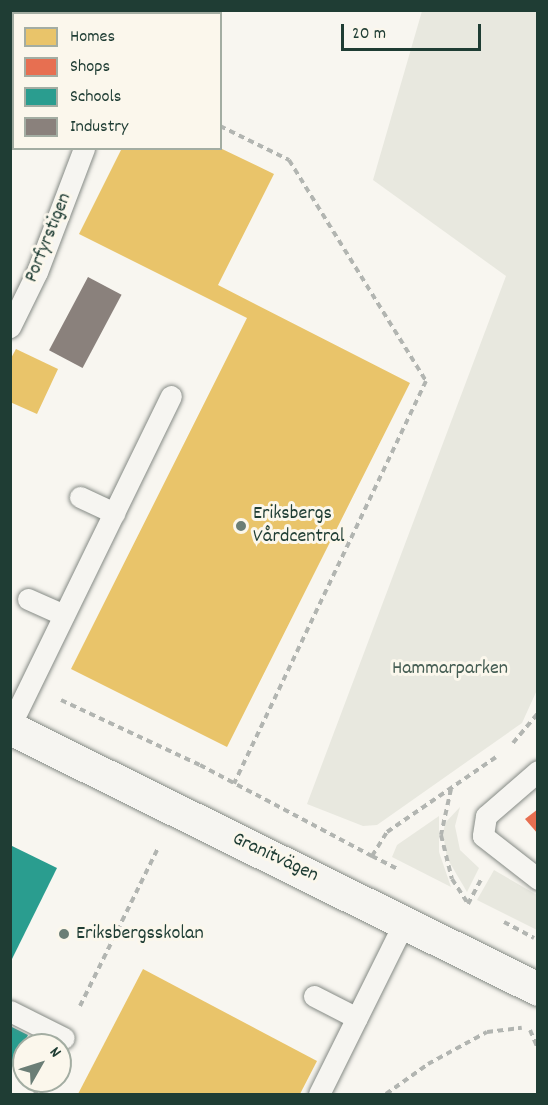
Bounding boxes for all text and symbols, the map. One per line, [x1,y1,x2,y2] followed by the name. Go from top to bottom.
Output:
[12,12,222,150] legend
[344,12,484,50] scale bar
[352,22,386,47] text: 20 m
[70,25,115,50] text: Homes
[70,55,110,80] text: Shops
[70,85,121,110] text: Schools
[70,115,128,140] text: Industry
[20,190,78,286] street label: Porfyrstigen
[253,502,344,549] place label: Eriksbergs Vårdcentral
[234,519,248,533] marker: Eriksbergs Vårdcentral
[392,657,508,681] park label: Hammarparken
[228,828,322,888] street label: Granitvägen
[76,922,204,946] place label: Eriksbergsskolan
[57,927,71,941] marker: Eriksbergsskolan
[12,1033,72,1093] north arrow
[43,1042,66,1063] text: N

